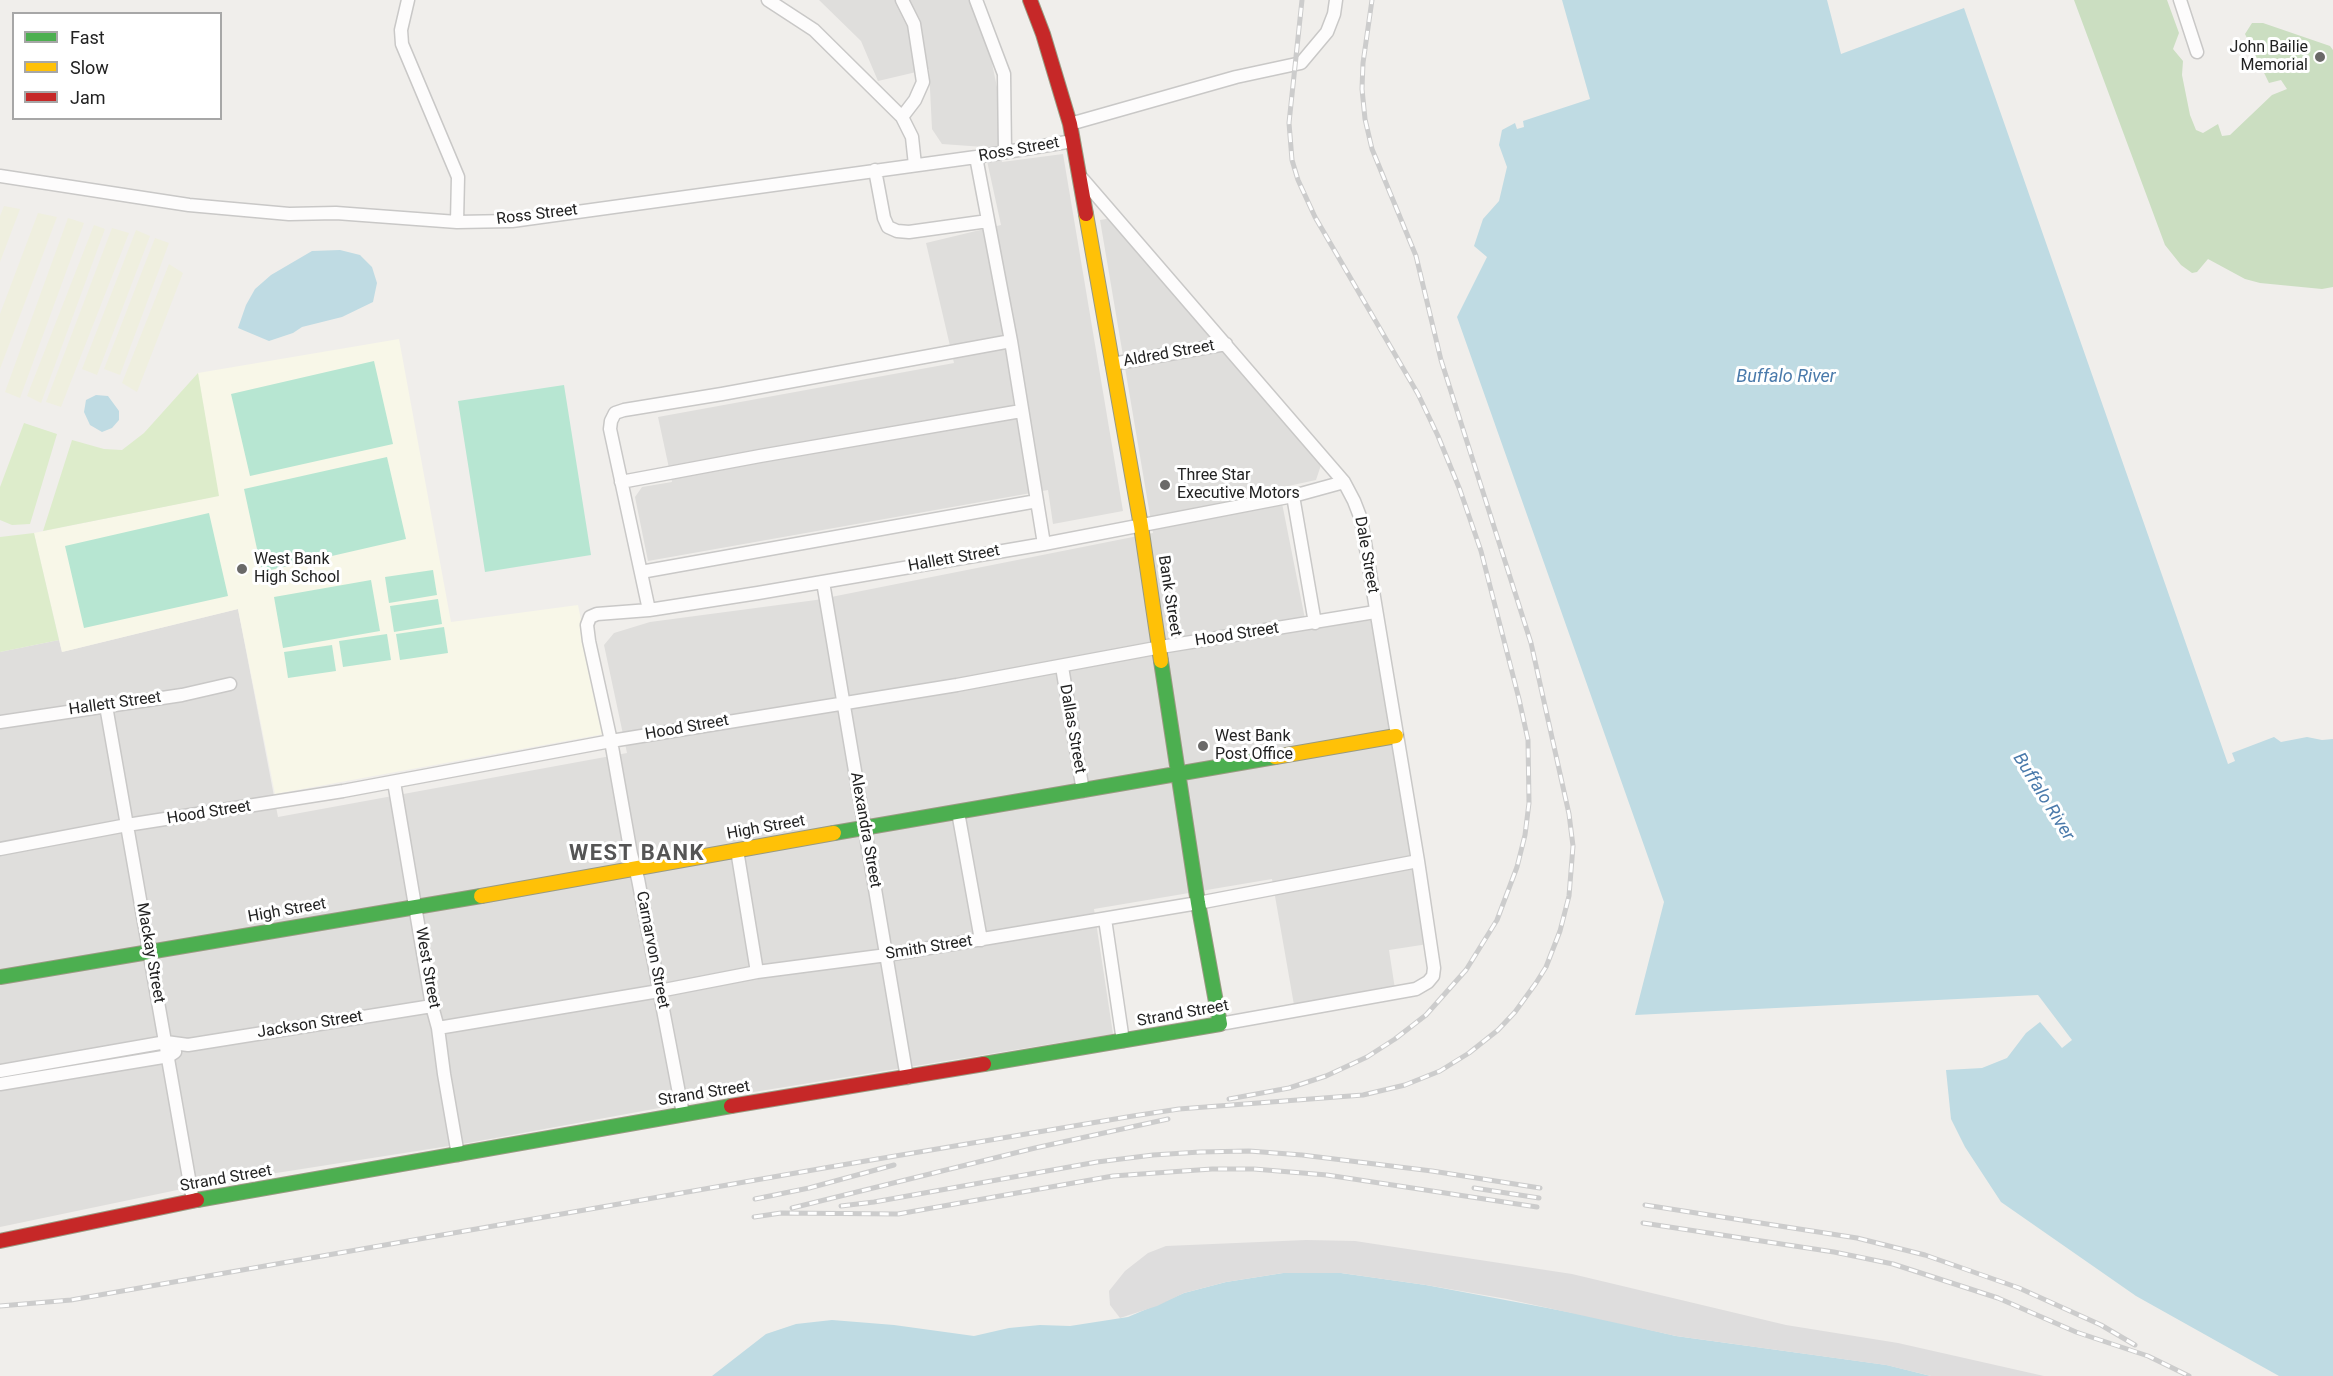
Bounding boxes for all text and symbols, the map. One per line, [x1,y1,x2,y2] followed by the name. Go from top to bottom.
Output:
[12,12,222,120] legend
[70,27,105,48] text: Fast
[2230,38,2308,76] place label: John Bailie Memorial
[2313,50,2327,64] marker: John Bailie Memorial
[70,57,109,78] text: Slow
[70,87,106,108] text: Jam
[977,133,1061,167] street label: Ross Street
[495,200,579,230] street label: Ross Street
[1122,337,1216,371] street label: Aldred Street
[1736,366,1836,388] water label: Buffalo River
[1177,466,1300,504] place label: Three Star Executive Motors
[1158,478,1172,492] marker: Three Star Executive Motors
[1350,515,1382,595] street label: Dale Street
[907,541,1001,577] street label: Hallett Street
[254,550,340,588] place label: West Bank High School
[1153,554,1185,638] street label: Bank Street
[235,562,249,576] marker: West Bank High School
[1194,619,1280,651] street label: Hood Street
[1055,683,1089,775] street label: Dallas Street
[68,688,162,720] street label: Hallett Street
[644,711,730,745] street label: Hood Street
[1215,727,1293,765] place label: West Bank Post Office
[1196,739,1210,753] marker: West Bank Post Office
[2008,749,2078,845] water label: Buffalo River
[845,771,885,889] street label: Alexandra Street
[166,797,252,829] street label: Hood Street
[725,812,807,844] street label: High Street
[569,841,705,867] district label: WEST BANK
[631,890,673,1010] street label: Carnarvon Street
[246,895,328,927] street label: High Street
[132,901,168,1005] street label: Mackay Street
[410,926,444,1010] street label: West Street
[884,932,974,964] street label: Smith Street
[1136,997,1230,1031] street label: Strand Street
[256,1007,364,1043] street label: Jackson Street
[657,1077,751,1111] street label: Strand Street
[179,1162,273,1196] street label: Strand Street

